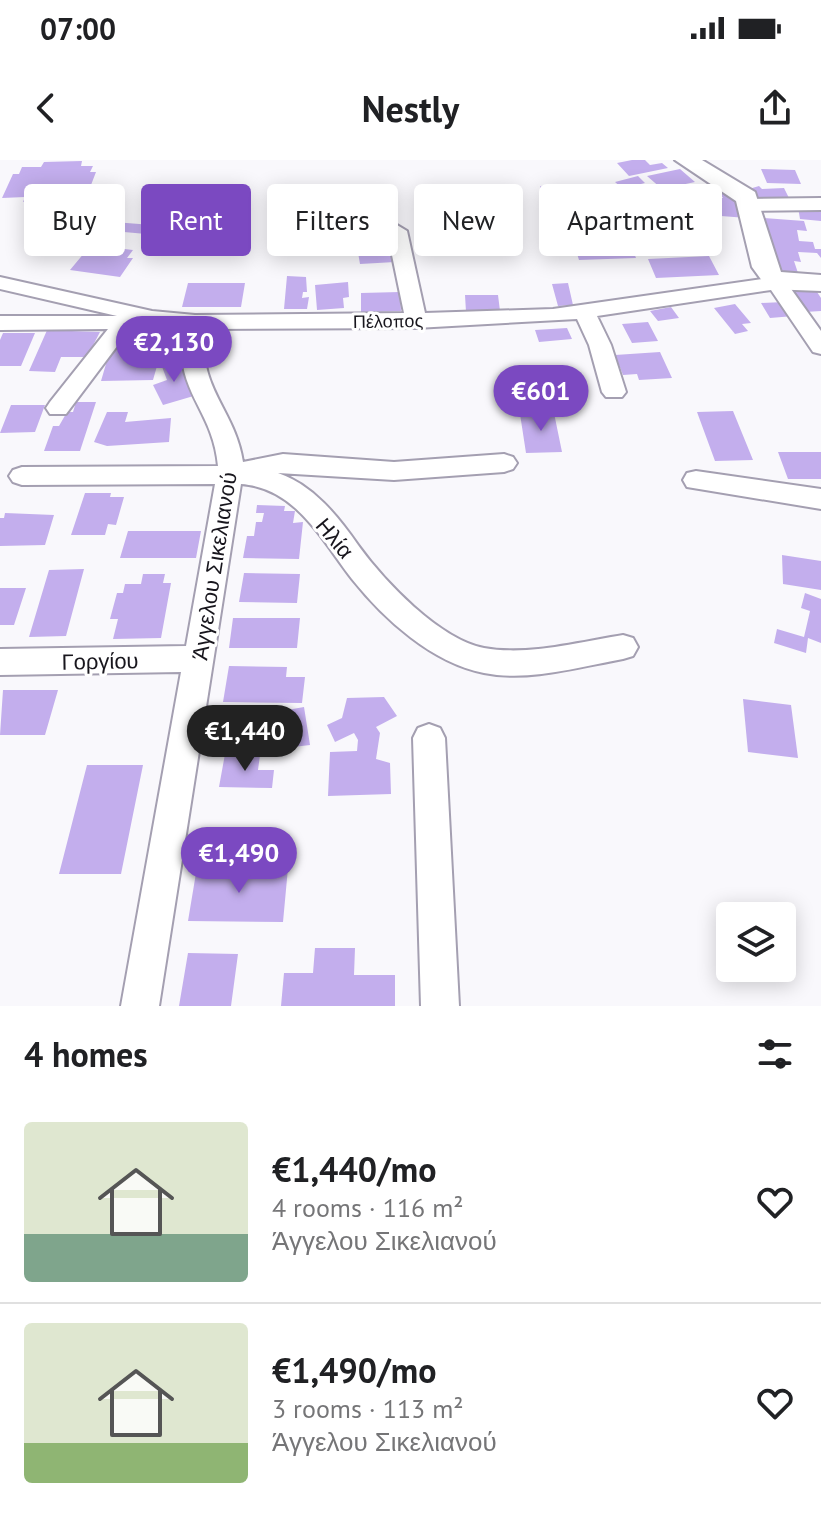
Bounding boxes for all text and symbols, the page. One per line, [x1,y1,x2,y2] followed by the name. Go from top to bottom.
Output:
[40,9,116,48] text: 07:00
[362,85,459,132] text: Nestly
[24,86,68,130] icon: back
[753,86,797,130] icon: share
[24,184,125,256] chip: Buy
[141,184,251,256] chip: Rent
[267,184,398,256] chip: Filters
[414,184,523,256] chip: New
[539,184,722,256] chip: Apartment
[353,309,424,333] street label: Πέλοπος
[109,316,239,384] pin: €2,130
[134,325,214,358] text: €2,130
[494,365,588,433] pin: €601
[512,374,570,407] text: €601
[185,470,243,662] street label: Άγγελου Σικελιανού
[310,512,360,564] street label: Ηλία
[61,646,139,676] street label: Γοργίου
[180,705,310,773] pin: €1,440
[205,714,285,747] text: €1,440
[174,827,304,895] pin: €1,490
[199,836,279,869] text: €1,490
[716,902,796,982] map controls
[716,902,796,982] button: layers
[24,1032,148,1076] text: 4 homes
[753,1032,797,1076] icon: filters
[272,1147,436,1191] text: €1,440/mo
[88,1154,184,1250] icon: home
[753,1180,797,1224] icon: heart
[272,1191,464,1224] text: 4 rooms · 116 m²
[272,1224,497,1257] text: Άγγελου Σικελιανού
[272,1348,436,1392] text: €1,490/mo
[88,1355,184,1451] icon: home
[753,1381,797,1425] icon: heart
[272,1392,464,1425] text: 3 rooms · 113 m²
[272,1425,497,1458] text: Άγγελου Σικελιανού

